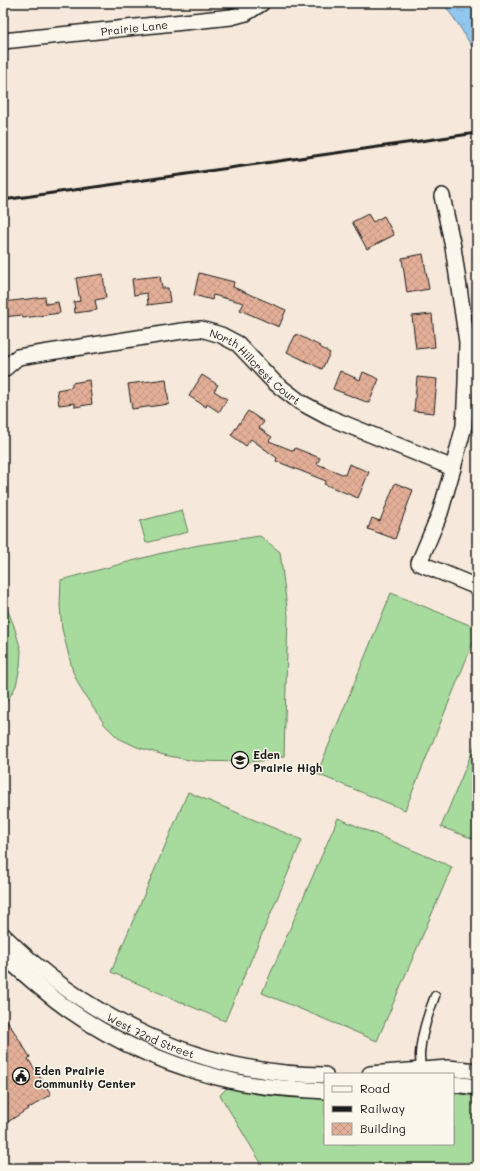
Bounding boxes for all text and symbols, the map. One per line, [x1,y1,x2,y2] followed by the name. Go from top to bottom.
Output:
[100,16,169,38] street label: Prairie Lane
[208,325,304,408] street label: North Hillcrest Court
[253,747,322,775] place label: Eden Prairie High
[230,750,250,770] school or university icon: Eden Prairie High
[105,1009,197,1061] street label: West 72nd Street
[34,1063,136,1091] place label: Eden Prairie Community Center
[11,1066,31,1086] public building icon: Eden Prairie Community Center
[324,1073,454,1145] legend
[360,1080,390,1096] text: Road
[360,1100,405,1116] text: Railway
[360,1120,406,1136] text: Building

